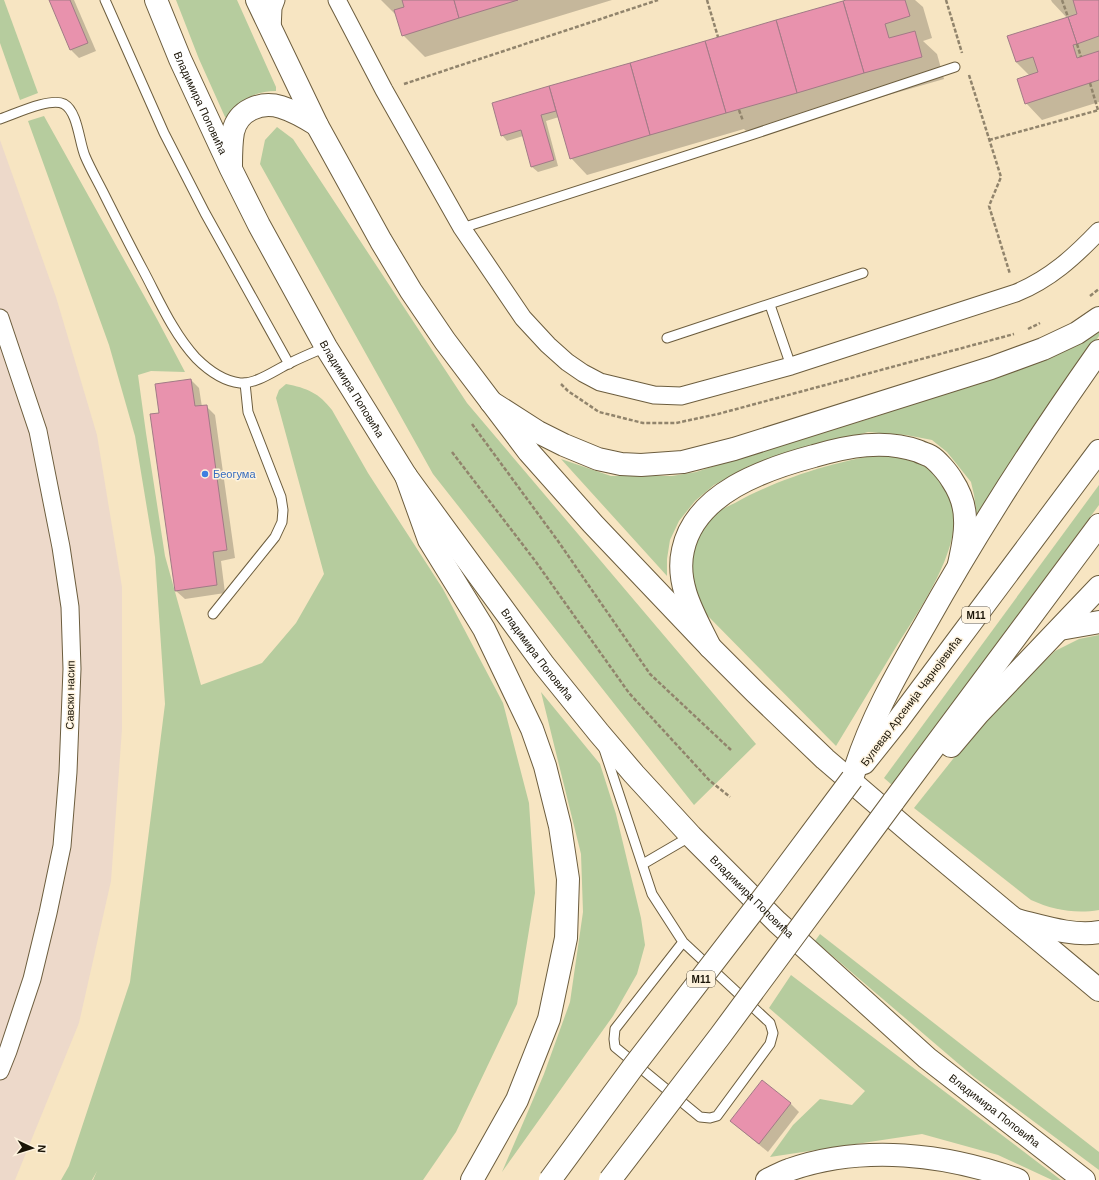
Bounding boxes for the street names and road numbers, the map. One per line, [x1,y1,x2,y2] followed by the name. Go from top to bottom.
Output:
[172,50,230,157] street label: Владимира Поповића
[318,338,387,440] street label: Владимира Поповића
[499,606,576,703] street label: Владимира Поповића
[962,607,990,623] road number: M11
[858,633,964,768] street label: Булевар Арсенија Чарнојевића
[63,660,77,730] street label: Савски насип
[708,853,797,941] street label: Владимира Поповића
[687,971,715,987] road number: M11
[947,1072,1043,1150] street label: Владимира Поповића

